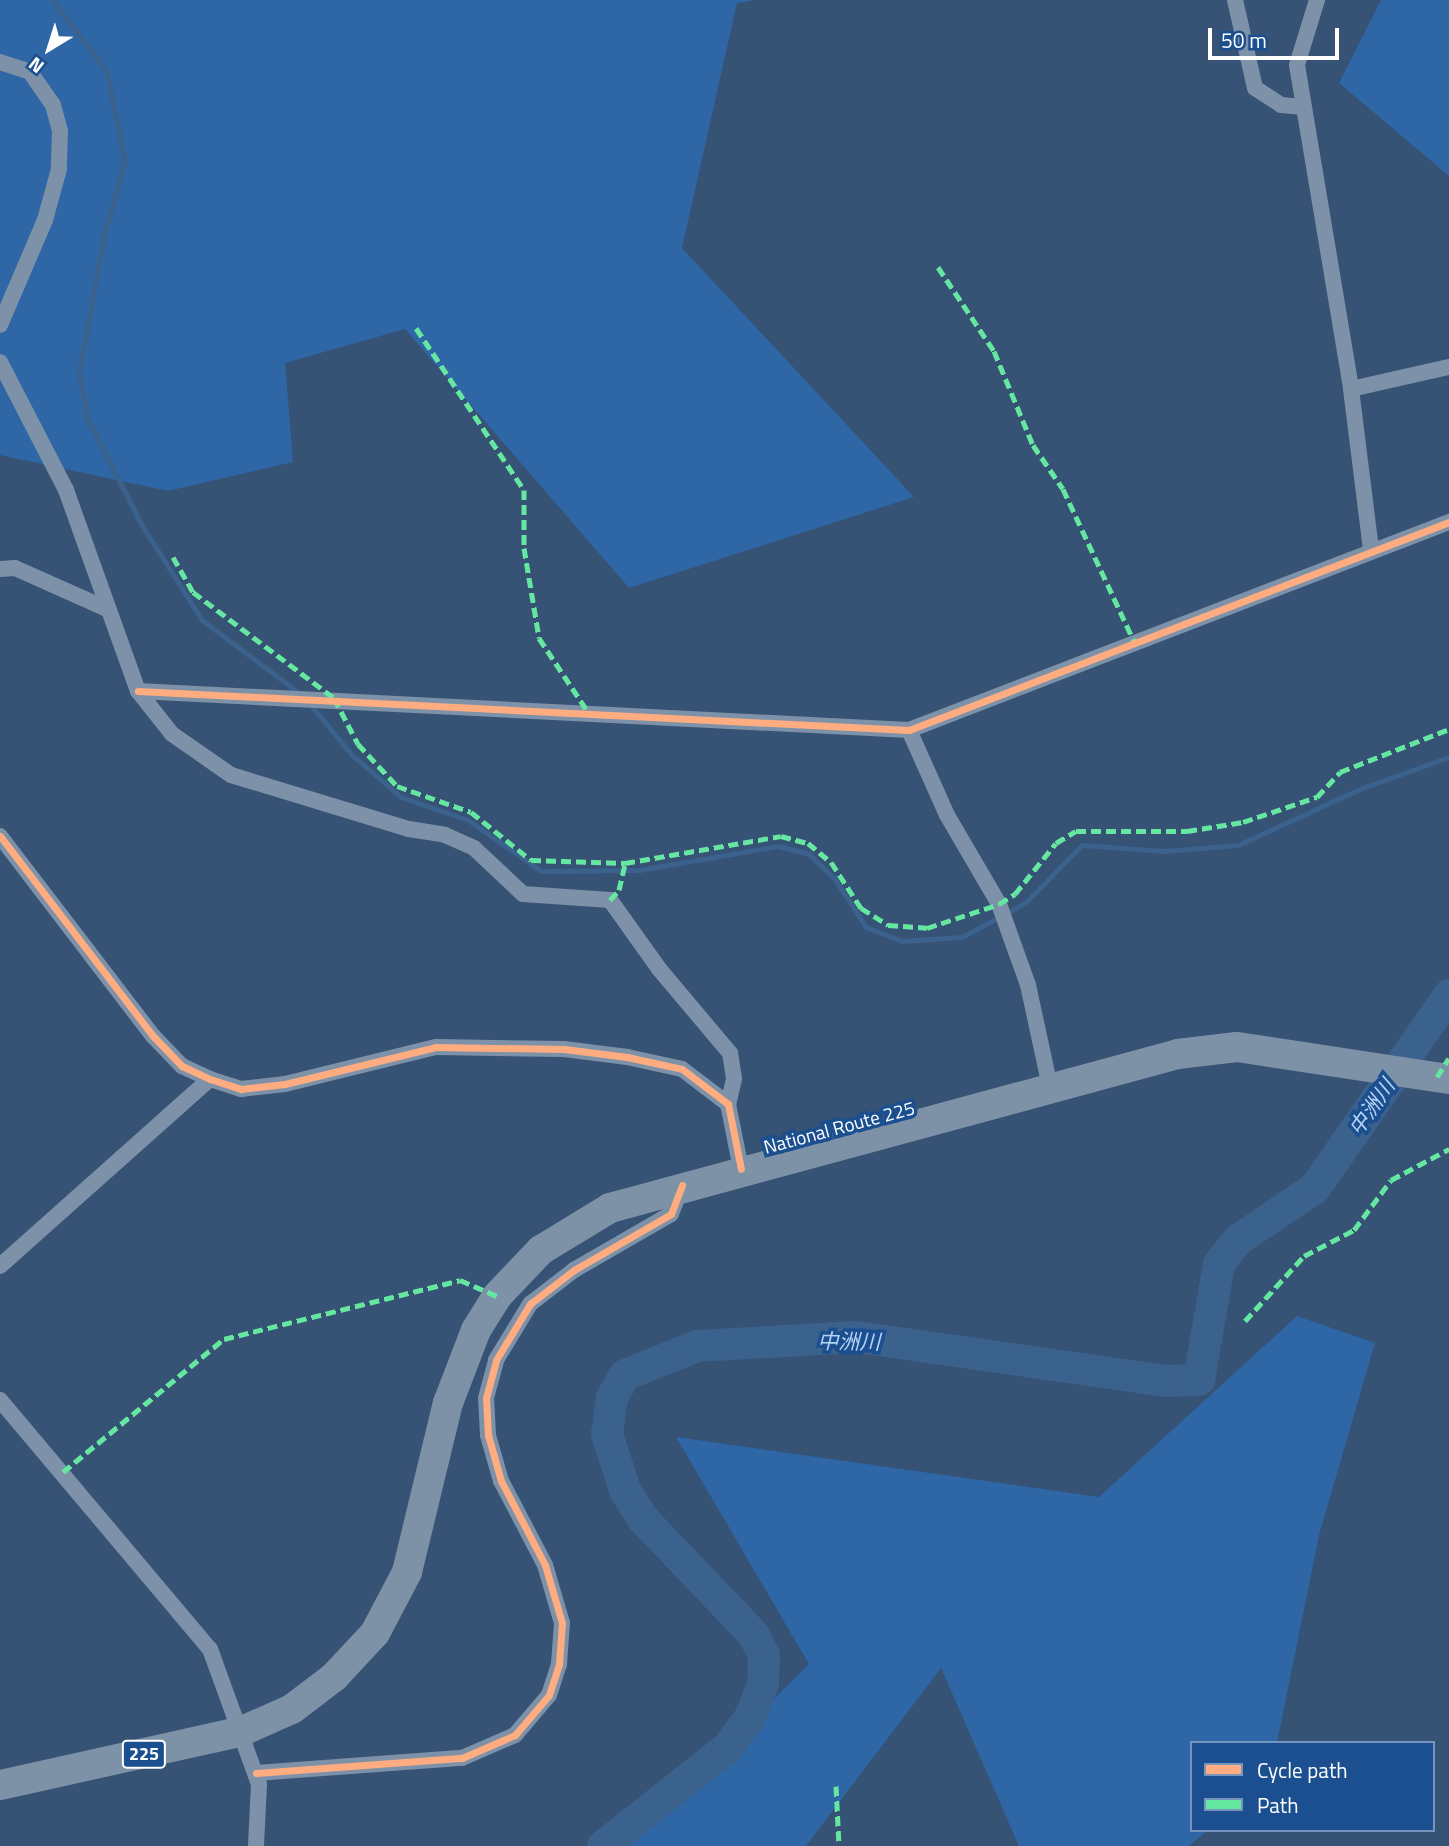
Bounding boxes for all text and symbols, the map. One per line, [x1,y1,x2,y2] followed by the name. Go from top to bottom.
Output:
[14,14,84,84] north arrow
[1211,14,1342,58] scale bar
[1221,24,1267,56] text: 50 m
[22,50,50,81] text: N
[1343,1074,1399,1140] water label: 中洲川
[761,1096,917,1158] street label: National Route 225
[817,1328,881,1354] water label: 中洲川
[121,1740,167,1769] road number: 225
[1190,1741,1435,1832] legend
[1257,1754,1348,1786] text: Cycle path
[1257,1789,1299,1821] text: Path

